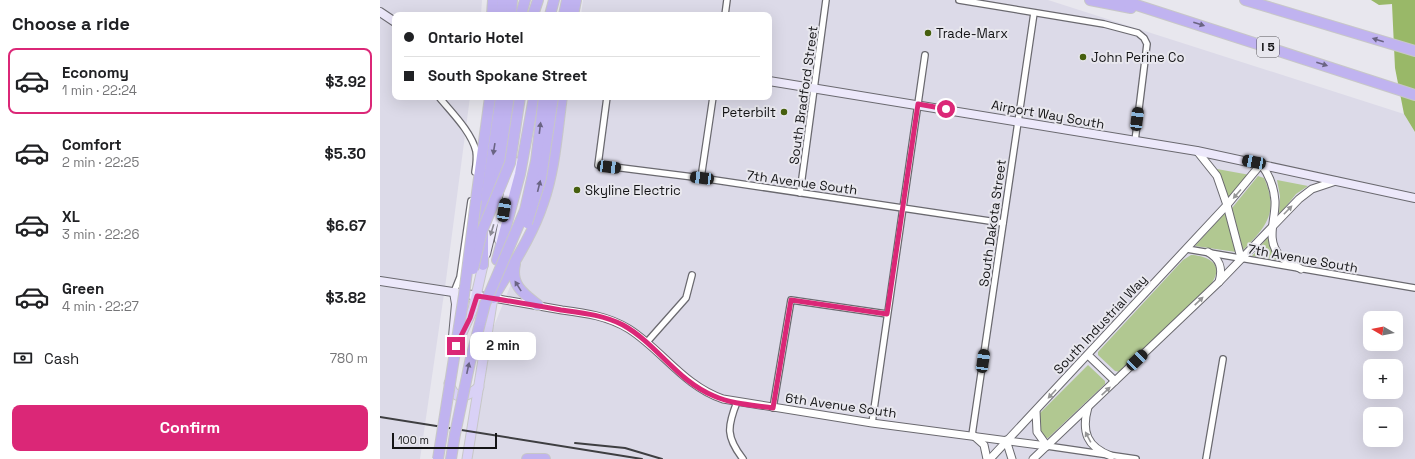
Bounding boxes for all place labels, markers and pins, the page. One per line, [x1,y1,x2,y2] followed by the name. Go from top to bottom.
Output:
[936,25,1008,42] place label: Trade-Marx
[923,28,933,38] marker: Trade-Marx
[1091,49,1184,66] place label: John Perine Co
[1078,52,1088,62] marker: John Perine Co
[722,104,776,121] place label: Peterbilt
[779,107,789,117] marker: Peterbilt
[585,182,681,199] place label: Skyline Electric
[572,185,582,195] marker: Skyline Electric

